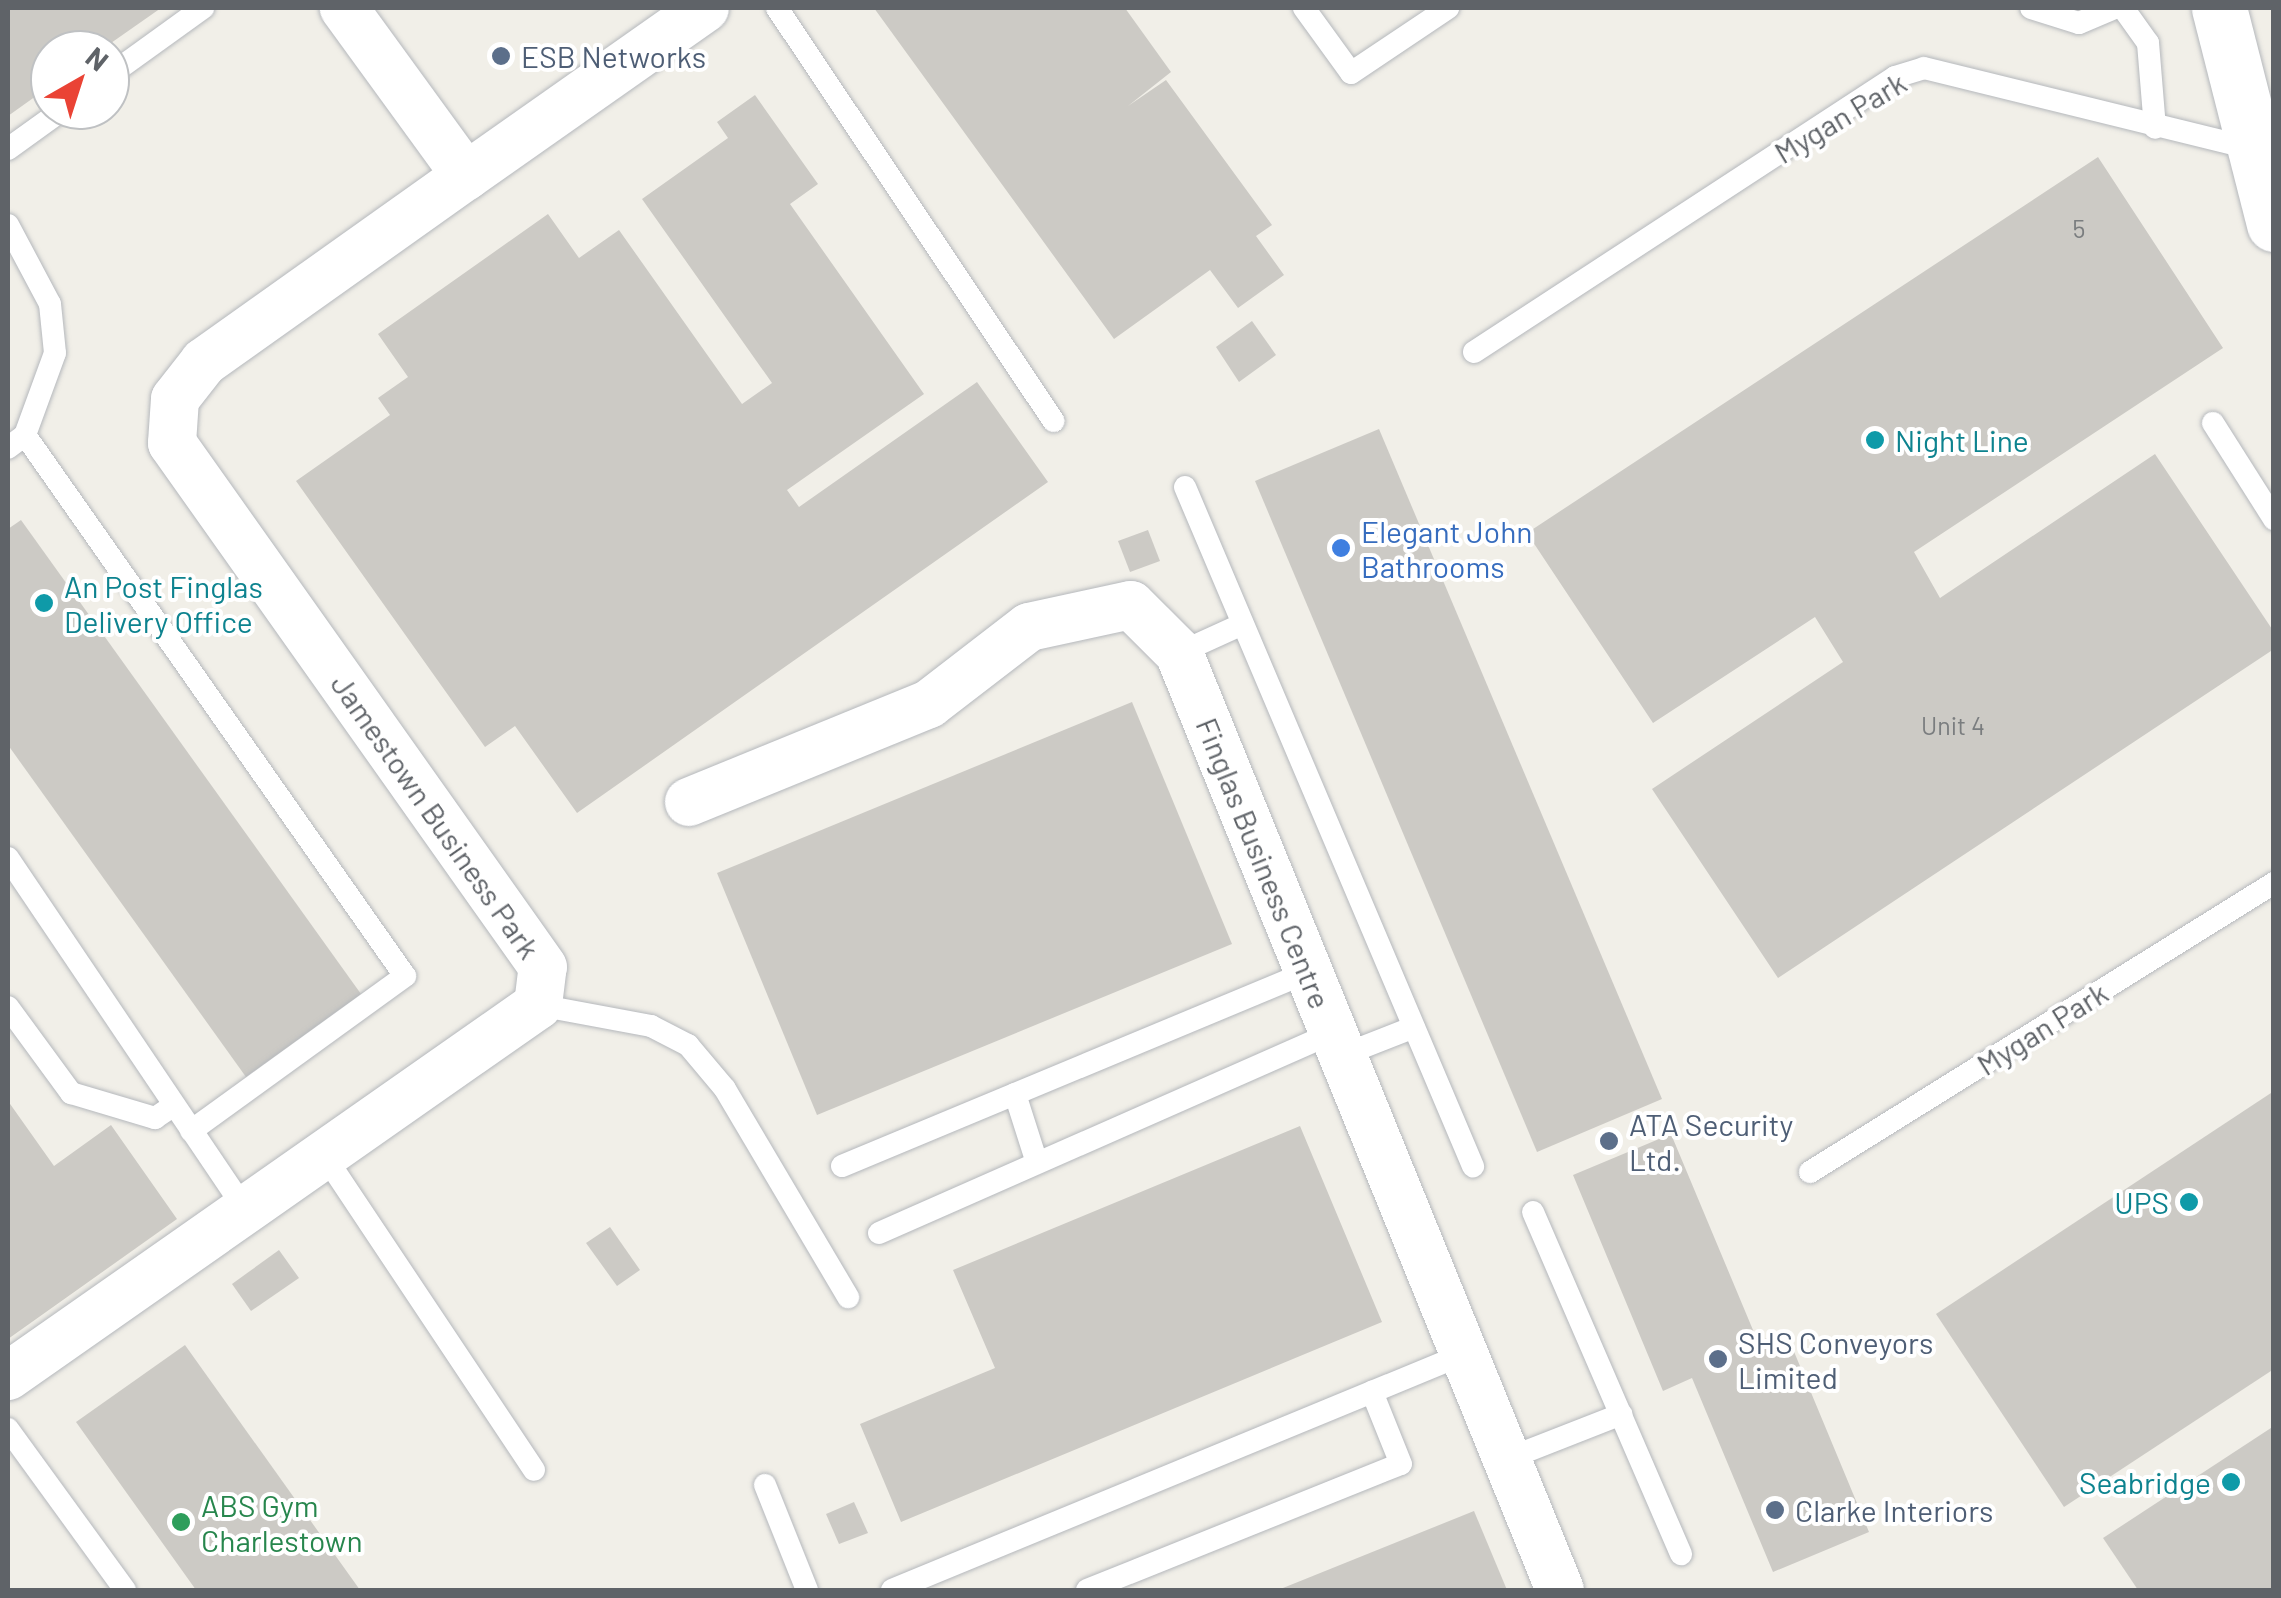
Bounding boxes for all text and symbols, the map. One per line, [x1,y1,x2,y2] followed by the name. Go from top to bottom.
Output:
[30,30,130,130] north arrow
[521,38,706,74] place label: ESB Networks
[80,39,116,77] text: N
[490,45,512,67] marker: ESB Networks
[1768,64,1912,170] street label: Mygan Park
[2073,213,2085,243] house number: 5
[1895,422,2029,458] place label: Night Line
[1864,429,1886,451] marker: Night Line
[1361,513,1533,584] place label: Elegant John Bathrooms
[1330,537,1352,559] marker: Elegant John Bathrooms
[64,568,263,638] place label: An Post Finglas Delivery Office
[33,592,55,614] marker: An Post Finglas Delivery Office
[324,667,548,965] street label: Jamestown Business Park
[1921,710,1985,740] house number: Unit 4
[1189,712,1339,1014] street label: Finglas Business Centre
[1970,974,2114,1082] street label: Mygan Park
[1629,1106,1793,1176] place label: ATA Security Ltd.
[1598,1130,1620,1152] marker: ATA Security Ltd.
[2114,1184,2169,1220] place label: UPS
[2178,1191,2200,1213] marker: UPS
[1738,1324,1933,1394] place label: SHS Conveyors Limited
[1707,1348,1729,1370] marker: SHS Conveyors Limited
[2079,1464,2211,1500] place label: Seabridge
[2220,1471,2242,1493] marker: Seabridge
[201,1487,363,1558] place label: ABS Gym Charlestown
[1795,1492,1993,1528] place label: Clarke Interiors
[1764,1499,1786,1521] marker: Clarke Interiors
[170,1511,192,1533] marker: ABS Gym Charlestown

